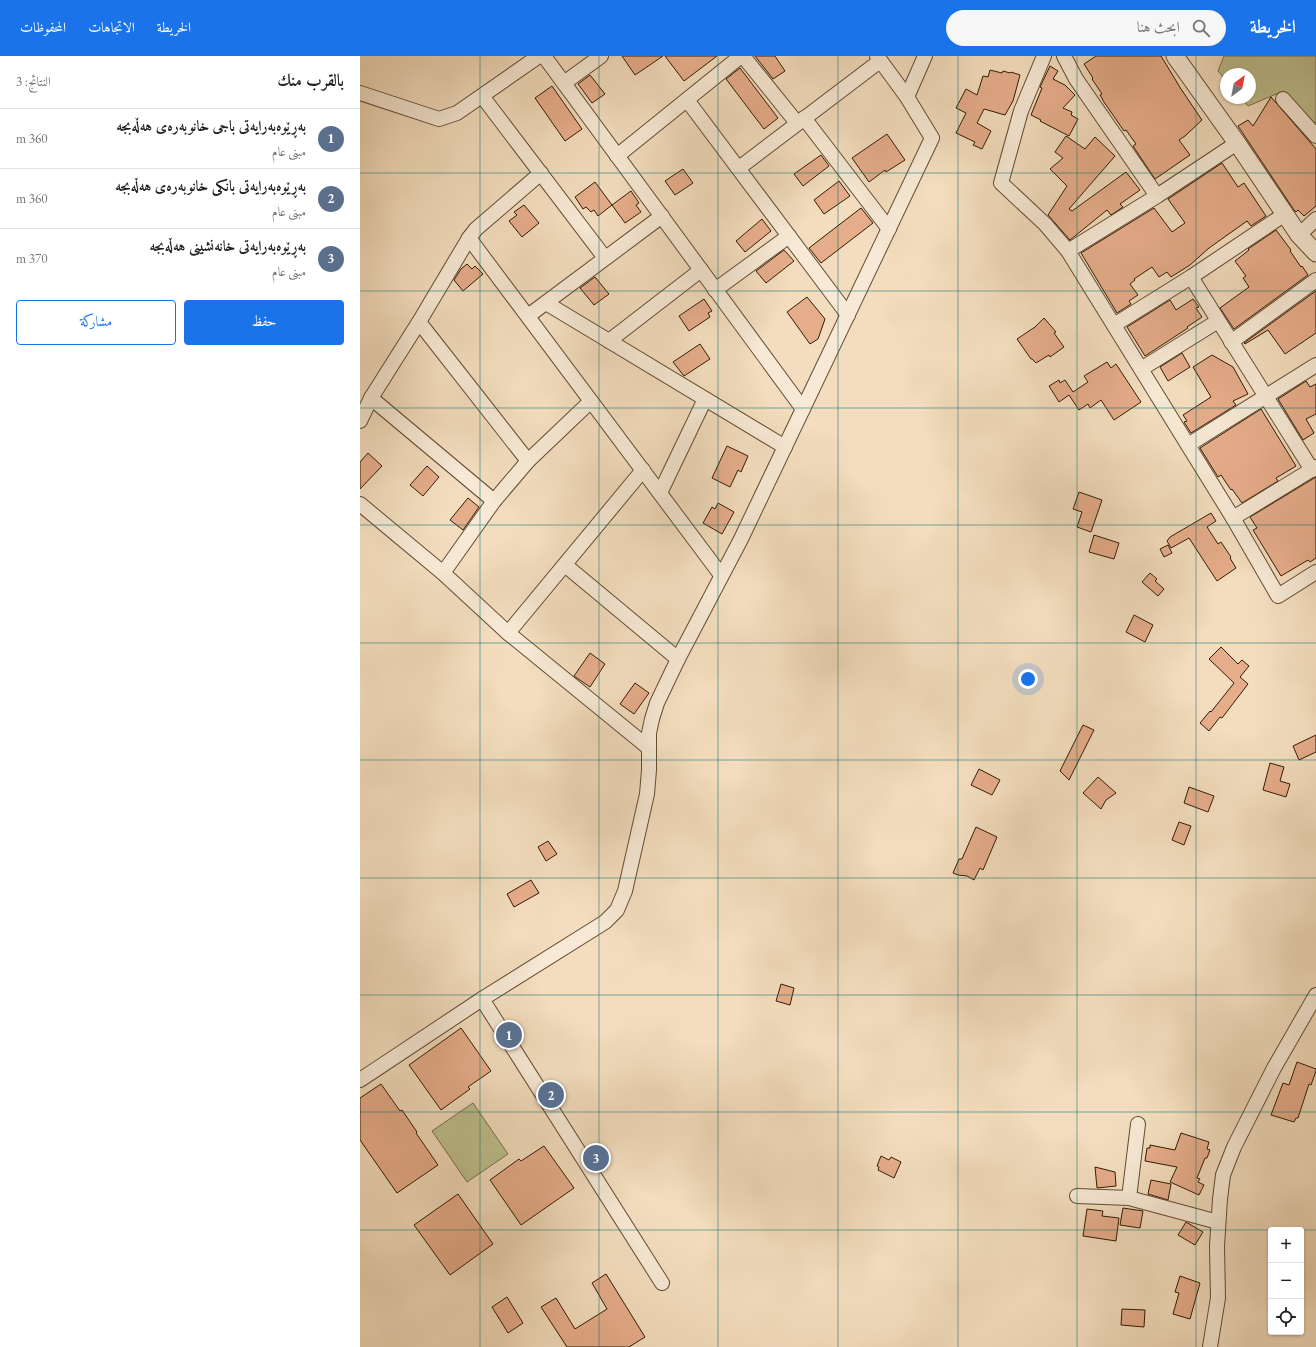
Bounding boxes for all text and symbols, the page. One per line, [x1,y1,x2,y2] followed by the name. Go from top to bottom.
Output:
[946,10,1226,46] search box
[1250,14,1296,39] text: الخريطة
[1137,17,1180,36] text: ابحث هنا
[1190,17,1212,39] icon: search
[20,18,66,36] text: المحفوظات
[88,18,135,36] text: الاتجاهات
[157,18,191,36] text: الخريطة
[1220,68,1256,104] north arrow
[277,69,344,91] text: بالقرب منك
[16,73,51,90] text: النتائج: 3
[116,116,306,135] text: بەڕێوەبەرایەتی باجی خانوبەرەی هەڵەبجە
[16,130,47,147] text: 360 m
[328,130,334,147] text: 1
[272,143,306,160] text: مبنى عام
[115,176,306,195] text: بەڕێوەبەرایەتی بانکی خانوبەرەی هەڵەبجە
[16,190,47,207] text: 360 m
[328,190,334,207] text: 2
[272,203,306,220] text: مبنى عام
[149,236,306,255] text: بەڕێوەبەرایەتی خانەنشینی هەڵەبجە
[16,250,47,267] text: 370 m
[328,250,334,267] text: 3
[272,263,306,280] text: مبنى عام
[16,300,176,345] button: مشاركة
[184,300,344,345] button: حفظ
[1018,669,1038,689] your location
[496,1020,522,1050] pin: 1
[538,1080,564,1110] pin: 2
[583,1143,609,1173] pin: 3
[1268,1227,1304,1335] map controls
[1268,1227,1304,1263] button: +
[1268,1263,1304,1299] button: −
[1268,1299,1304,1335] button: locate

